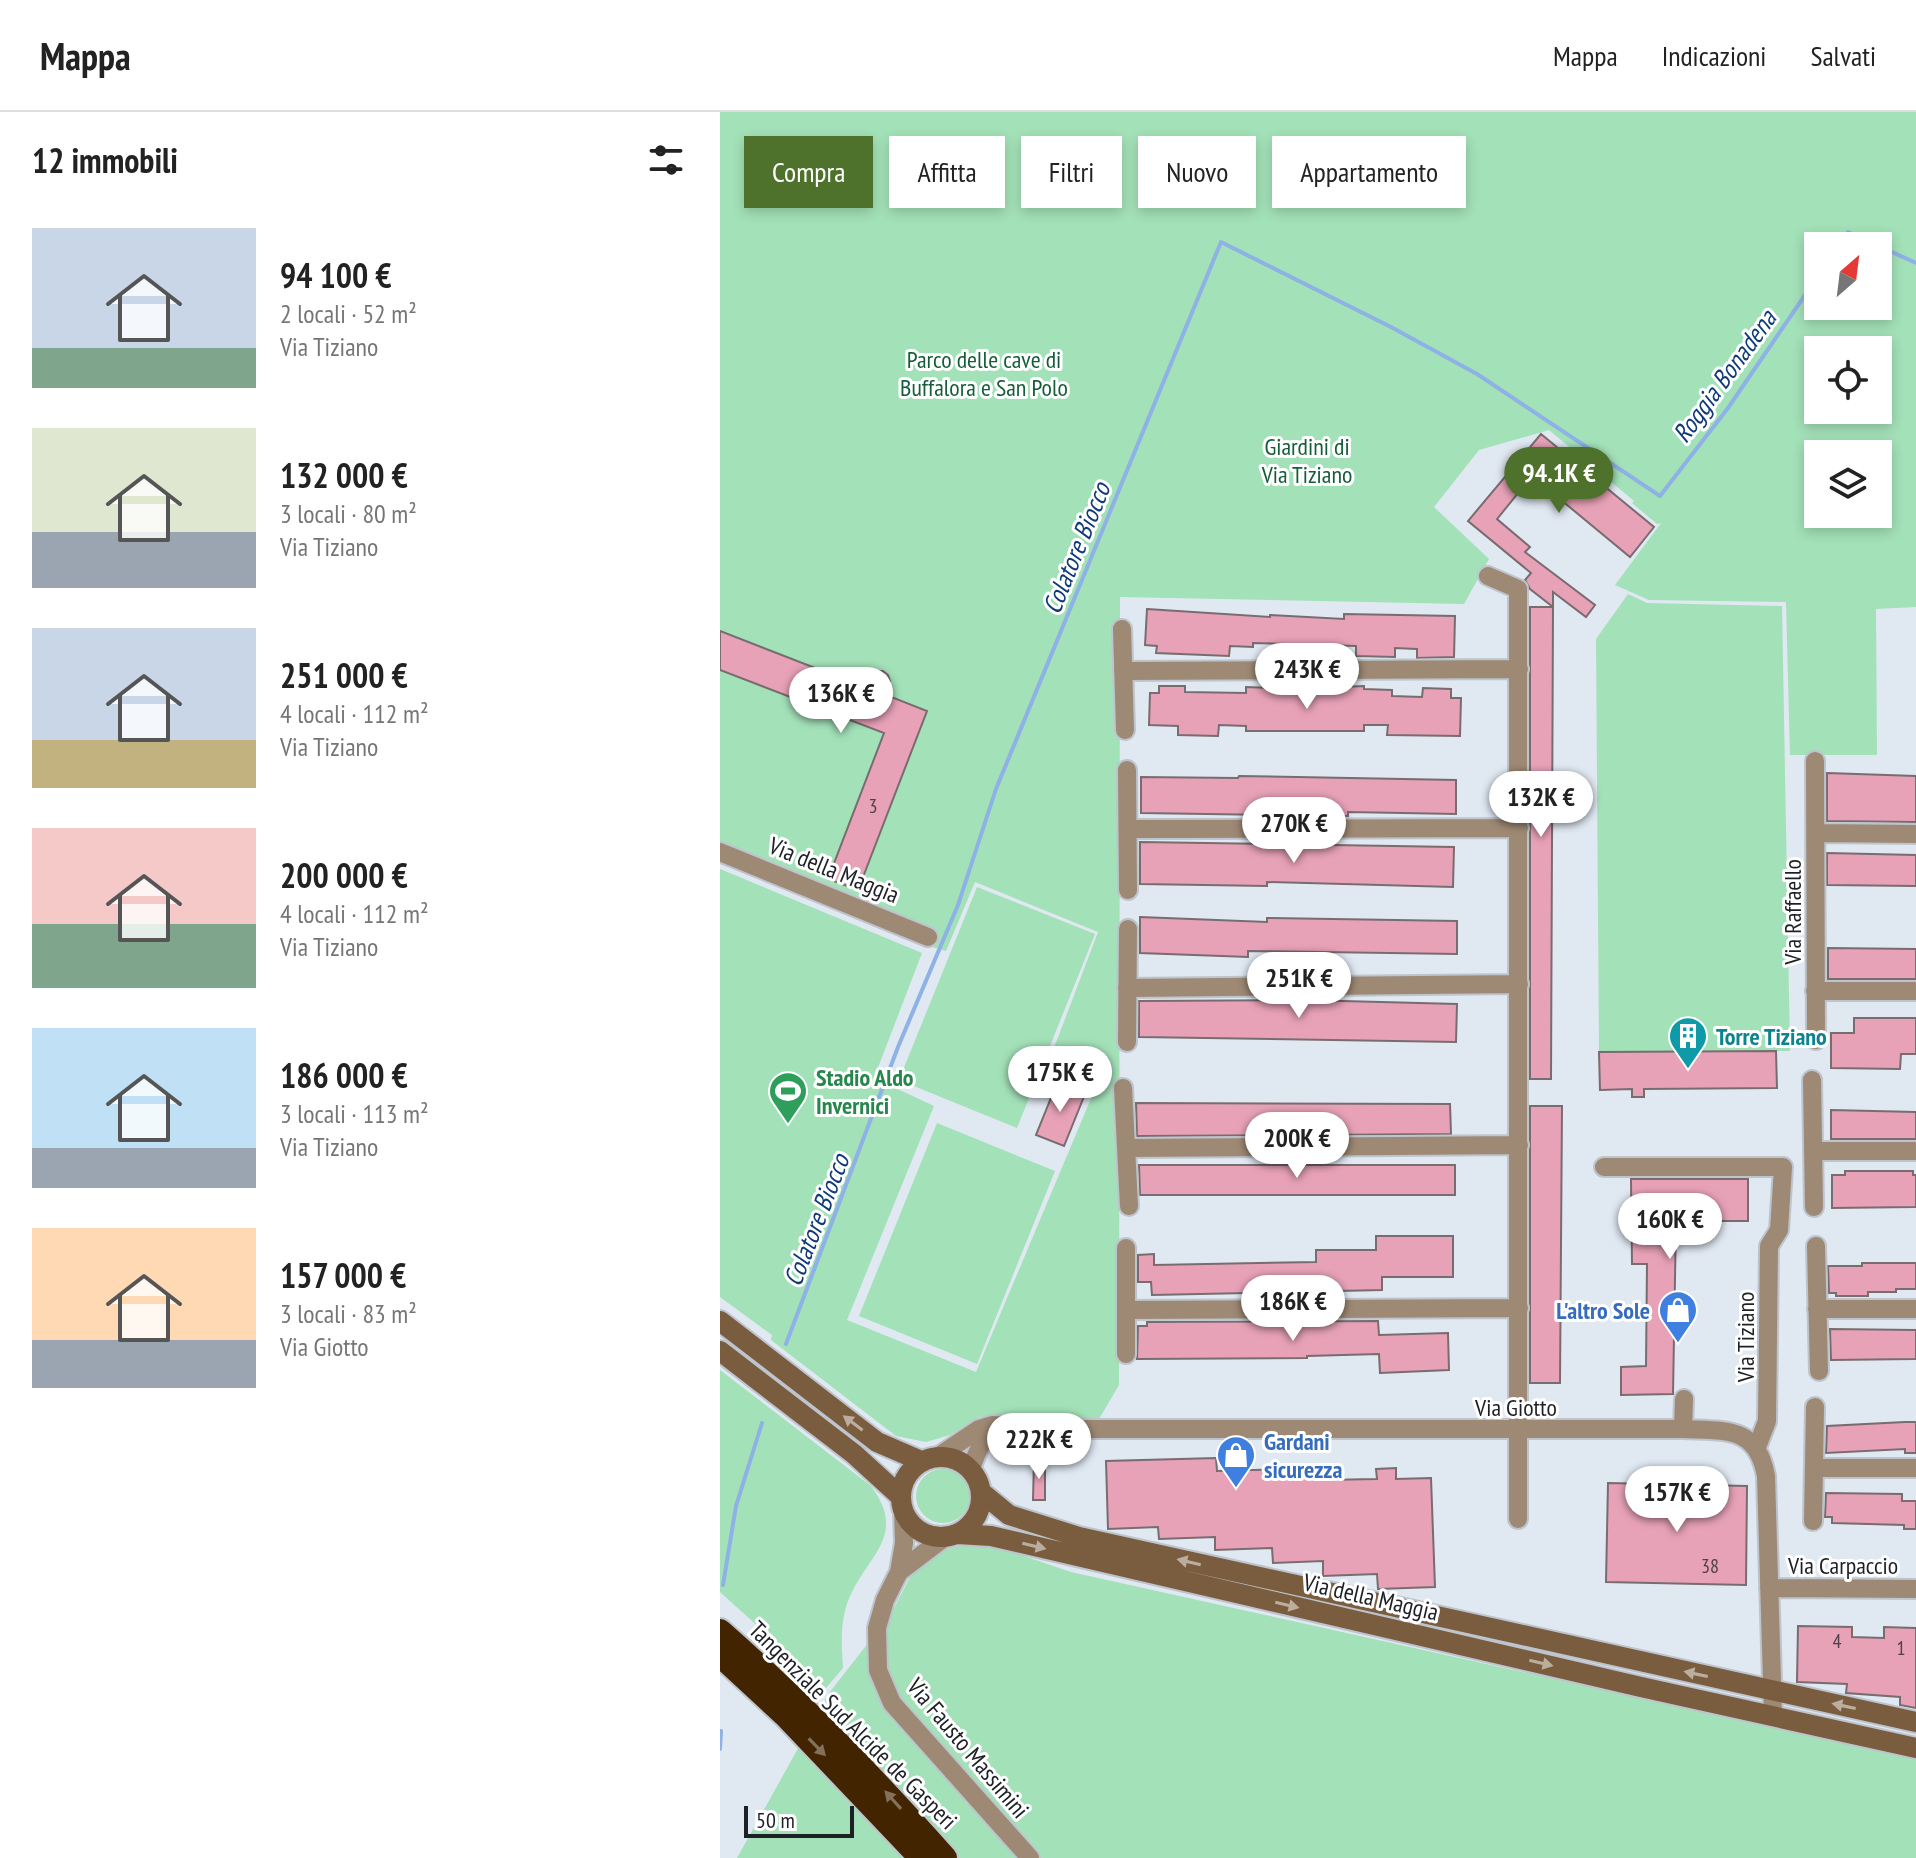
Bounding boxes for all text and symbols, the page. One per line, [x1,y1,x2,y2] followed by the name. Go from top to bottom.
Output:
[40,31,131,80] text: Mappa
[1553,37,1618,74] text: Mappa
[1662,37,1766,74] text: Indicazioni
[1810,37,1876,74] text: Salvati
[744,136,873,208] chip: Compra
[889,136,1005,208] chip: Affitta
[1021,136,1122,208] chip: Filtri
[1138,136,1256,208] chip: Nuovo
[1272,136,1466,208] chip: Appartamento
[32,138,178,182] text: 12 immobili
[644,138,688,182] icon: filters
[1804,232,1892,320] north arrow
[1804,232,1892,528] map controls
[280,253,391,297] text: 94 100 €
[96,260,192,356] icon: home
[280,297,417,330] text: 2 locali · 52 m²
[1665,302,1784,449] water label: Roggia Bonadena
[280,330,378,363] text: Via Tiziano
[1804,336,1892,424] button: locate
[900,344,1068,403] park label: Parco delle cave di Buffalora e San Polo
[1261,431,1352,490] park label: Giardini di Via Tiziano
[1804,440,1892,528] button: layers
[1485,447,1633,515] pin: 94.1K €
[280,453,408,497] text: 132 000 €
[1522,456,1596,489] text: 94.1K €
[96,460,192,556] icon: home
[1035,476,1118,618] water label: Colatore Biocco
[280,497,417,530] text: 3 locali · 80 m²
[280,530,378,563] text: Via Tiziano
[1242,643,1372,711] pin: 243K €
[1273,652,1341,685] text: 243K €
[280,653,408,697] text: 251 000 €
[96,660,192,756] icon: home
[776,667,906,735] pin: 136K €
[807,676,875,709] text: 136K €
[280,697,429,730] text: 4 locali · 112 m²
[280,730,378,763] text: Via Tiziano
[1476,771,1606,839] pin: 132K €
[1507,780,1575,813] text: 132K €
[869,793,878,819] house number: 3
[1229,797,1359,865] pin: 270K €
[1260,806,1328,839] text: 270K €
[763,829,904,910] street label: Via della Maggia
[280,853,408,897] text: 200 000 €
[1777,859,1808,966] street label: Via Raffaello
[96,860,192,956] icon: home
[280,897,429,930] text: 4 locali · 112 m²
[280,930,378,963] text: Via Tiziano
[1234,952,1364,1020] pin: 251K €
[1265,961,1333,994] text: 251K €
[1667,1015,1709,1070] building icon: Torre Tiziano
[1716,1021,1827,1052] place label: Torre Tiziano
[995,1046,1125,1114] pin: 175K €
[280,1053,408,1097] text: 186 000 €
[1026,1055,1094,1088] text: 175K €
[96,1060,192,1156] icon: home
[816,1062,914,1121] place label: Stadio Aldo Invernici
[767,1070,809,1125] sports icon: Stadio Aldo Invernici
[280,1097,429,1130] text: 3 locali · 113 m²
[1232,1112,1362,1180] pin: 200K €
[1263,1121,1331,1154] text: 200K €
[280,1130,378,1163] text: Via Tiziano
[776,1148,857,1291] water label: Colatore Biocco
[1605,1193,1735,1261] pin: 160K €
[1636,1202,1704,1235] text: 160K €
[280,1253,406,1297] text: 157 000 €
[96,1260,192,1356] icon: home
[1228,1275,1358,1343] pin: 186K €
[1259,1284,1327,1317] text: 186K €
[1657,1289,1699,1344] shop icon: L'altro Sole
[1730,1292,1761,1383] street label: Via Tiziano
[1556,1295,1650,1326] place label: L'altro Sole
[280,1297,417,1330] text: 3 locali · 83 m²
[280,1330,369,1363] text: Via Giotto
[1474,1392,1557,1423] street label: Via Giotto
[974,1413,1104,1481] pin: 222K €
[843,1416,863,1432] one-way arrow
[1005,1422,1073,1455] text: 222K €
[1264,1426,1342,1485] place label: Gardani sicurezza
[1215,1434,1257,1489] shop icon: Gardani sicurezza
[1612,1466,1742,1534] pin: 157K €
[1643,1475,1711,1508] text: 157K €
[1022,1540,1047,1552] one-way arrow
[1787,1550,1898,1581] street label: Via Carpaccio
[1701,1553,1719,1579] house number: 38
[1177,1555,1202,1568] one-way arrow
[1299,1566,1442,1628] street label: Via della Maggia
[1275,1599,1300,1611] one-way arrow
[742,1614,964,1836] street label: Tangenziale Sud Alcide de Gasperi
[1833,1628,1842,1654] house number: 4
[1897,1635,1906,1661] house number: 1
[1528,1658,1553,1670] one-way arrow
[1684,1667,1709,1680] one-way arrow
[900,1671,1036,1825] street label: Via Fausto Massimini
[1831,1699,1856,1712] one-way arrow
[807,1737,825,1756] one-way arrow
[885,1790,902,1810] one-way arrow
[744,1802,854,1838] scale bar
[756,1806,795,1834] text: 50 m

